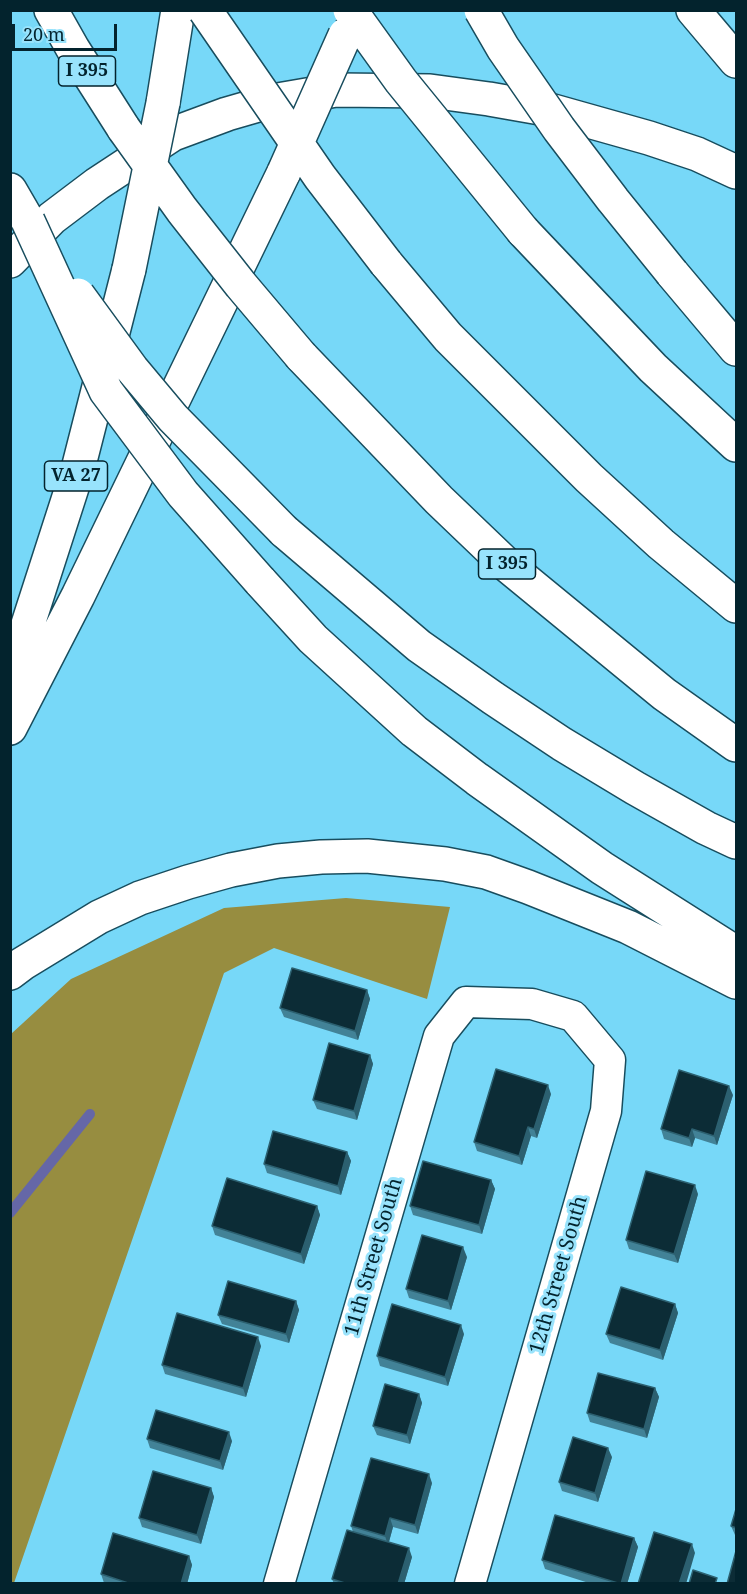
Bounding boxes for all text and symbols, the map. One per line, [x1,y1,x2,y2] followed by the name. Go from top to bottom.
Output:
[15,12,120,50] scale bar
[23,22,65,46] text: 20 m
[58,56,116,86] road number: I 395
[44,461,107,491] road number: VA 27
[478,549,536,579] road number: I 395
[340,1175,408,1339] street label: 11th Street South
[525,1193,593,1357] street label: 12th Street South

